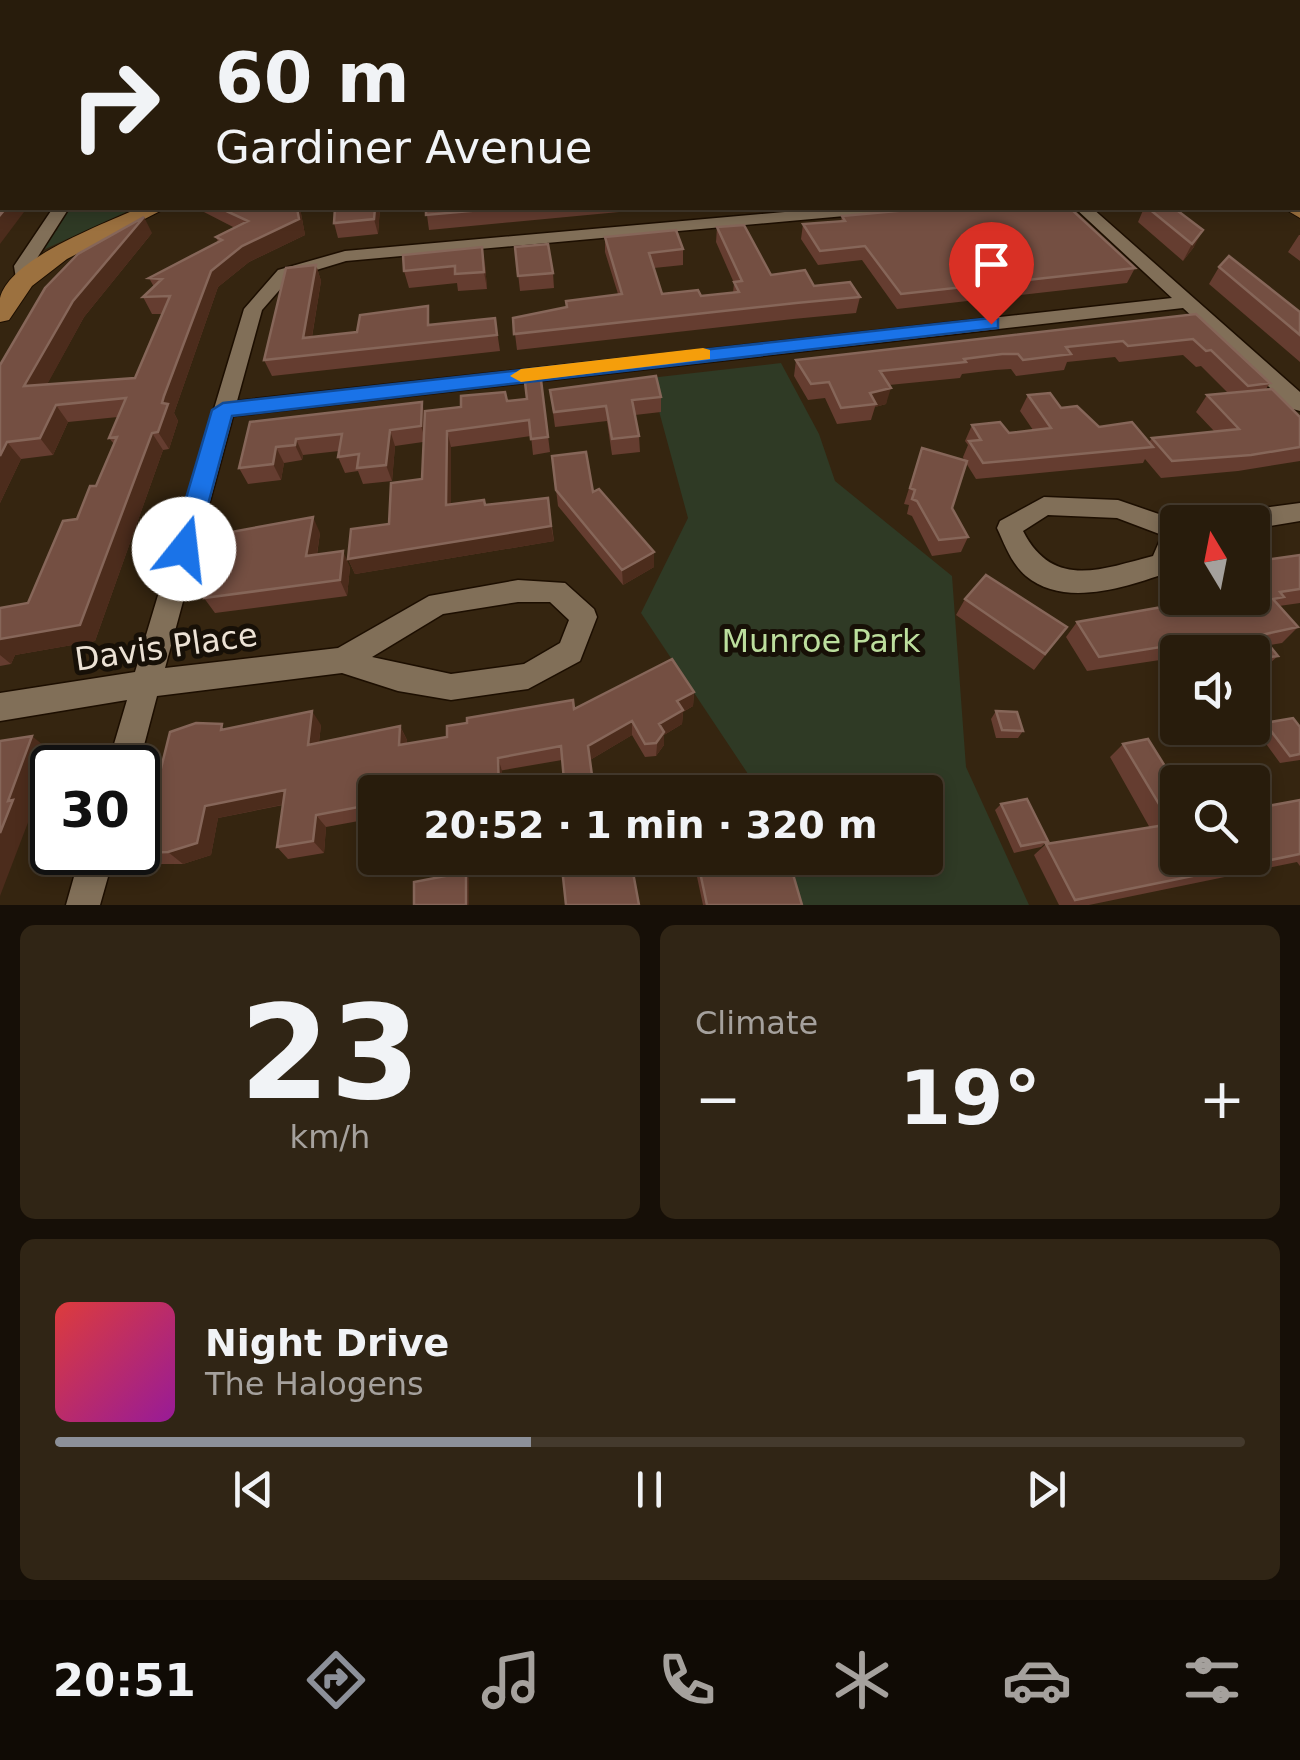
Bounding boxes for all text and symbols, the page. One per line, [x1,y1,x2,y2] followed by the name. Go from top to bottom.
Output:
[215,37,410,119] text: 60 m
[50,40,180,170] icon: right
[215,121,592,174] text: Gardiner Avenue
[949,222,1034,325] pin
[964,237,1019,292] icon: arrive
[132,497,236,601] position arrow
[1160,505,1270,615] north arrow
[1160,505,1270,875] map controls
[72,615,260,679] street label: Davis Place
[721,622,921,660] park label: Munroe Park
[1160,635,1270,745] button: sound
[30,745,160,875] speed limit sign: 30
[1160,765,1270,875] button: search
[423,803,878,847] text: 20:52 · 1 min · 320 m
[240,977,420,1129] text: 23
[695,1004,818,1042] text: Climate
[899,1054,1041,1142] text: 19°
[695,1067,741,1131] text: −
[1199,1067,1245,1131] text: +
[290,1118,370,1156] text: km/h
[205,1321,449,1365] text: Night Drive
[205,1365,424,1403] text: The Halogens
[226,1462,281,1517] icon: previous
[622,1462,677,1517] icon: pause
[1019,1462,1074,1517] icon: next
[301,1645,371,1715] icon: directions
[476,1645,546,1715] icon: music
[652,1645,722,1715] icon: phone
[827,1645,897,1715] icon: climate
[1002,1645,1072,1715] icon: car
[1177,1645,1247,1715] icon: filters
[53,1654,196,1707] text: 20:51

